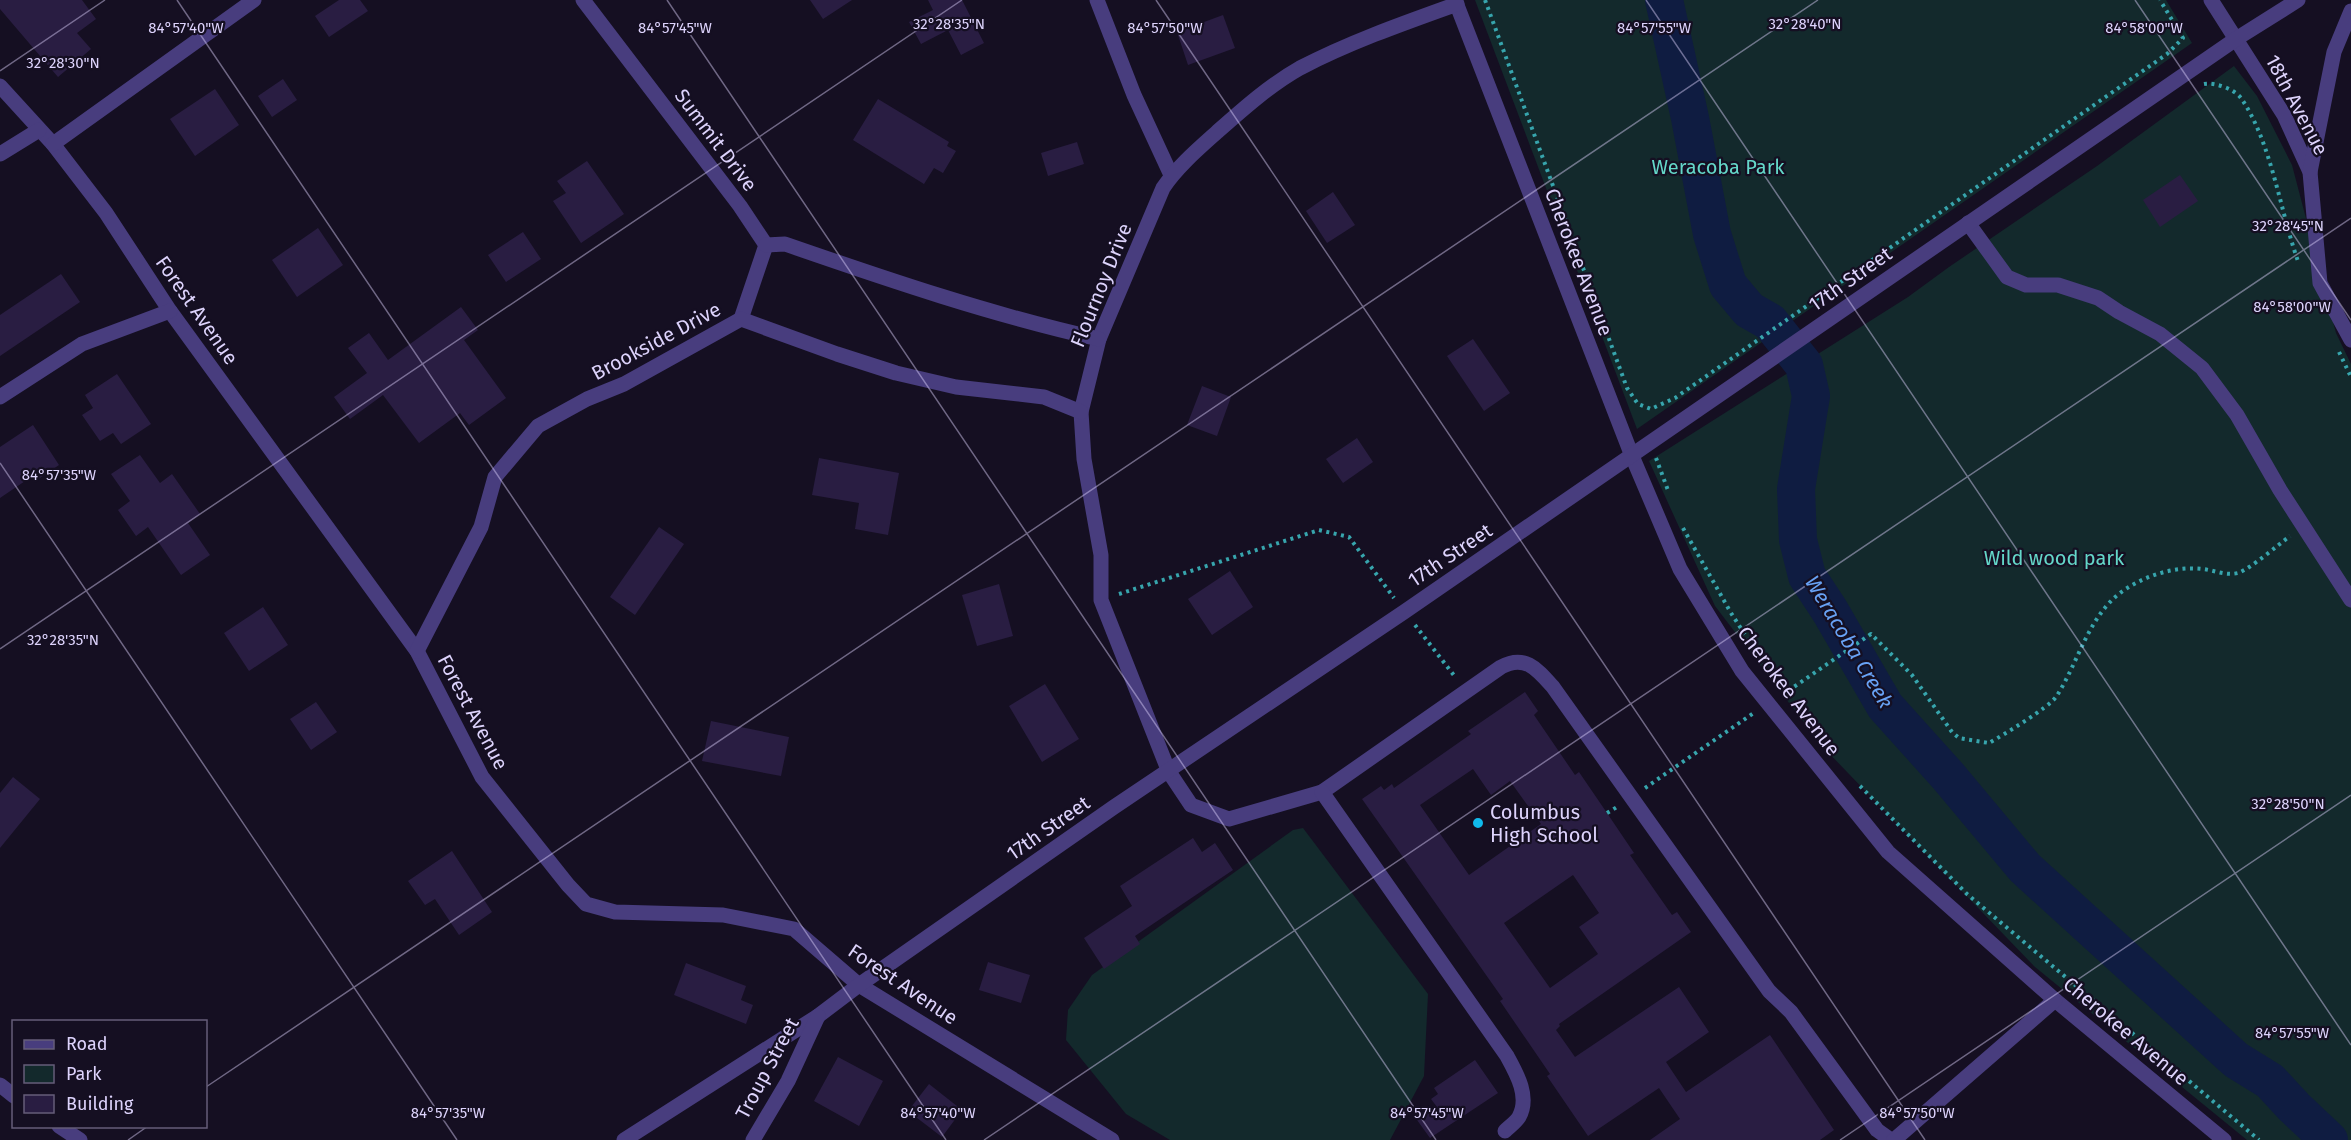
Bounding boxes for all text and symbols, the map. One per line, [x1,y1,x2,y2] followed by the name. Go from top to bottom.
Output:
[913,15,985,33] text: 32°28'35"N
[1768,15,1842,33] text: 32°28'40"N
[148,19,224,37] text: 84°57'40"W
[638,19,713,37] text: 84°57'45"W
[1127,19,1203,37] text: 84°57'50"W
[1617,19,1692,37] text: 84°57'55"W
[2105,19,2183,37] text: 84°58'00"W
[2261,51,2333,159] street label: 18th Avenue
[26,54,100,72] text: 32°28'30"N
[670,84,762,196] street label: Summit Drive
[1651,155,1785,179] park label: Weracoba Park
[1540,185,1618,339] street label: Cherokee Avenue
[2252,217,2324,235] text: 32°28'45"N
[1065,219,1137,351] street label: Flournoy Drive
[1804,241,1897,316] street label: 17th Street
[151,251,243,369] street label: Forest Avenue
[587,297,725,385] street label: Brookside Drive
[2253,298,2331,316] text: 84°58'00"W
[22,466,97,484] text: 84°57'35"W
[1403,518,1497,592] street label: 17th Street
[1984,546,2125,570] park label: Wild wood park
[1799,571,1899,713] water label: Weracoba Creek
[1732,621,1846,761] street label: Cherokee Avenue
[27,631,99,649] text: 32°28'35"N
[433,650,513,774] street label: Forest Avenue
[1002,790,1095,865] street label: 17th Street
[2251,795,2325,813] text: 32°28'50"N
[1490,800,1598,847] place label: Columbus High School
[1471,816,1485,830] marker: Columbus High School
[844,939,962,1029] street label: Forest Avenue
[2059,972,2193,1090] street label: Cherokee Avenue
[730,1012,804,1123] street label: Troup Street
[12,1020,207,1128] legend
[2255,1024,2330,1042] text: 84°57'55"W
[66,1033,108,1055] text: Road
[66,1063,102,1085] text: Park
[66,1093,134,1115] text: Building
[411,1104,486,1122] text: 84°57'35"W
[900,1104,976,1122] text: 84°57'40"W
[1390,1104,1465,1122] text: 84°57'45"W
[1879,1104,1955,1122] text: 84°57'50"W

